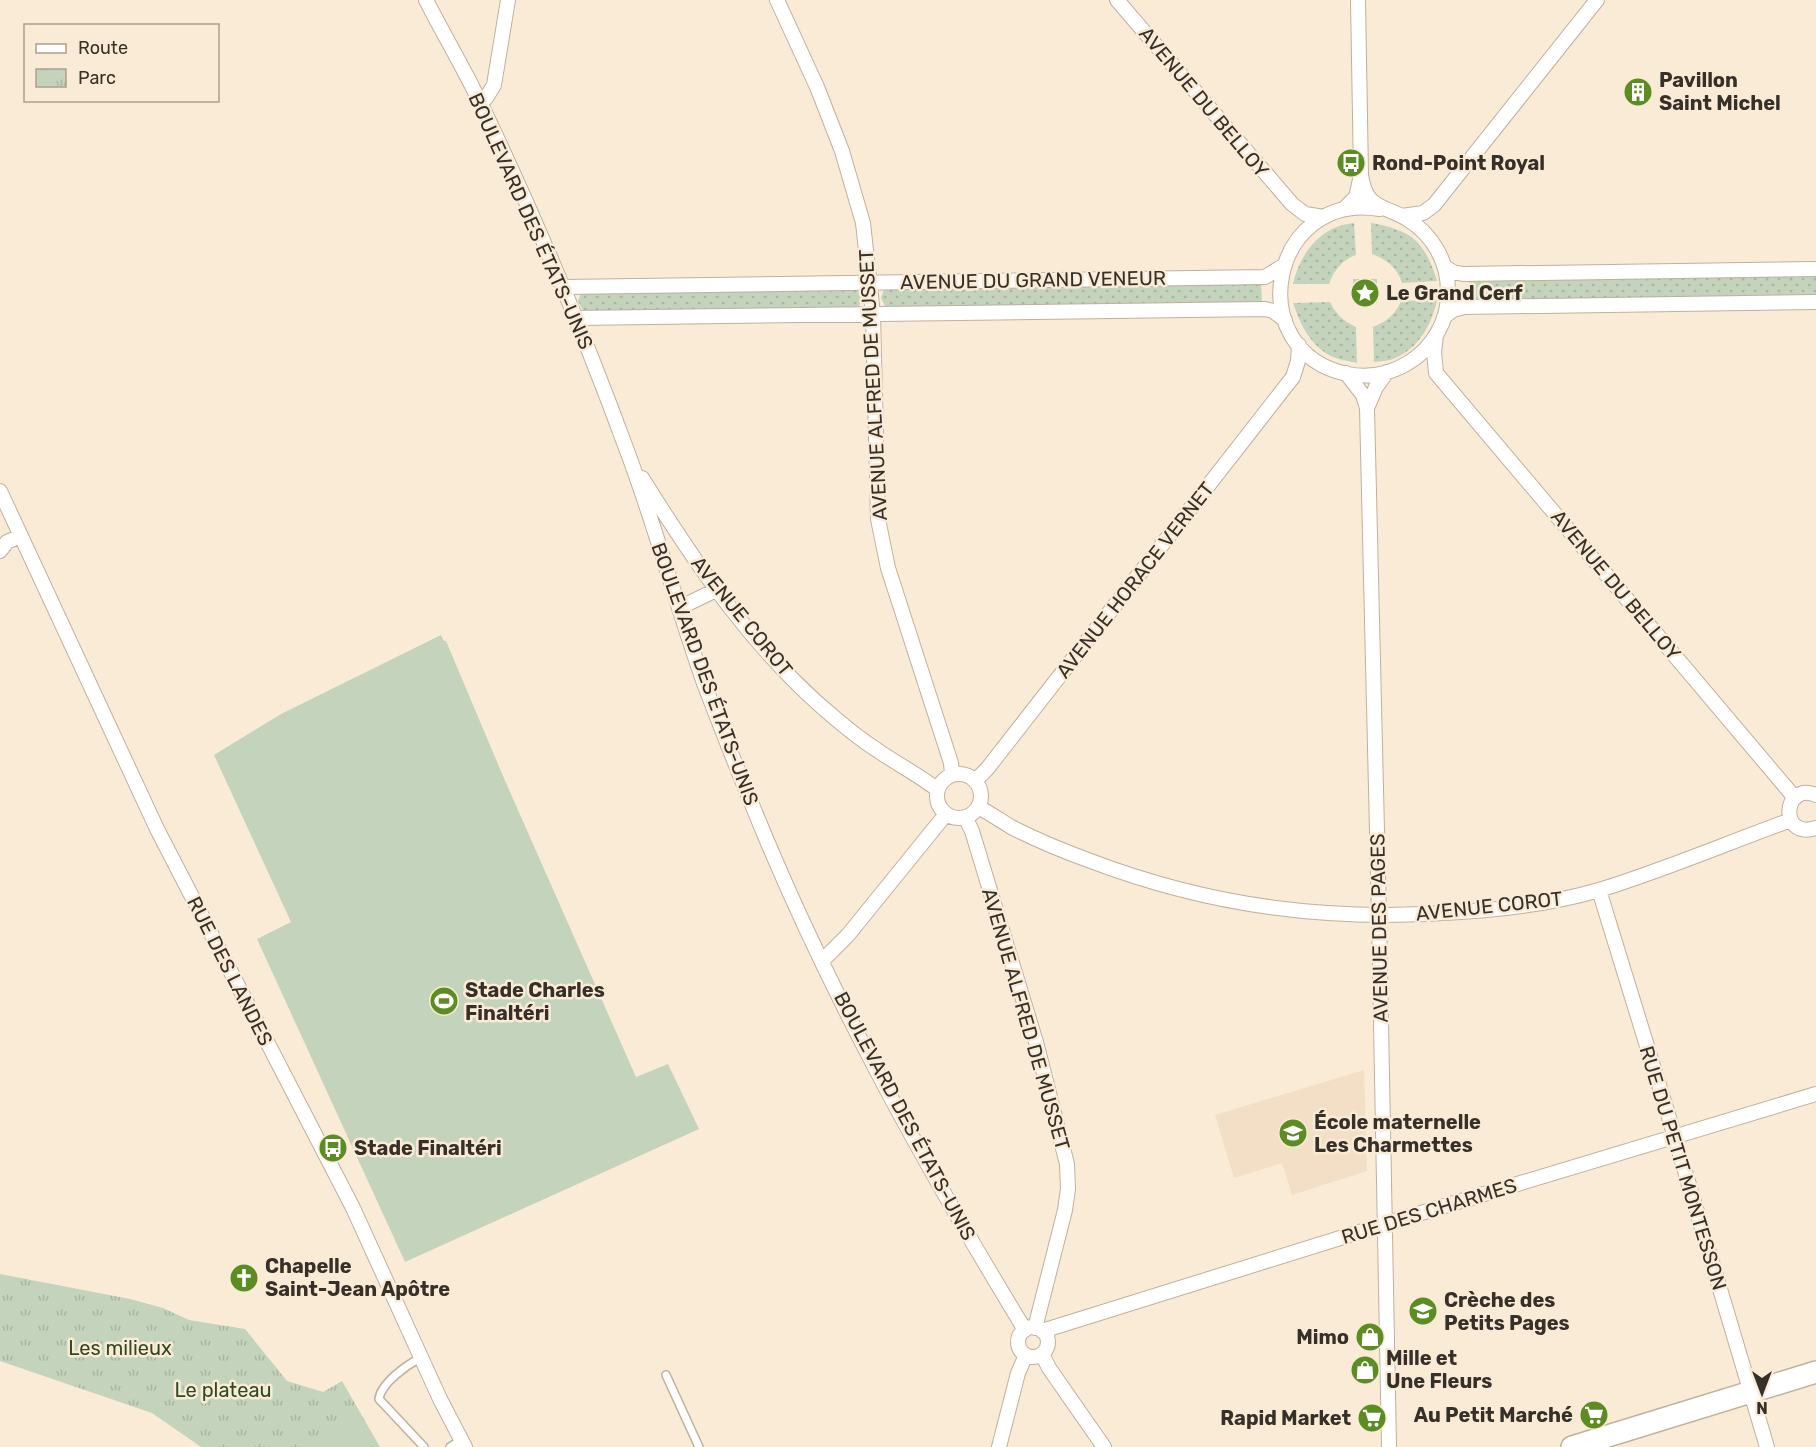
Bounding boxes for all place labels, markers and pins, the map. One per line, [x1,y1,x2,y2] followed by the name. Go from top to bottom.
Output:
[1659,68,1781,115] place label: Pavillon Saint Michel
[1622,76,1654,108] building icon: Pavillon Saint Michel
[1335,147,1367,179] bus stop icon: Rond-Point Royal
[1372,151,1545,175] place label: Rond-Point Royal
[1349,277,1381,309] place icon: Le Grand Cerf
[1386,281,1523,305] place label: Le Grand Cerf
[465,978,605,1025] place label: Stade Charles Finaltéri
[428,985,460,1017] sports icon: Stade Charles Finaltéri
[1314,1110,1481,1157] place label: École maternelle Les Charmettes
[1277,1117,1309,1149] school or university icon: École maternelle Les Charmettes
[317,1132,349,1164] bus stop icon: Stade Finaltéri
[354,1136,502,1160] place label: Stade Finaltéri
[265,1254,450,1301] place label: Chapelle Saint-Jean Apôtre
[228,1262,260,1294] church icon: Chapelle Saint-Jean Apôtre
[1444,1288,1570,1335] place label: Crèche des Petits Pages
[1407,1295,1439,1327] school or university icon: Crèche des Petits Pages
[1354,1321,1386,1353] shop icon: Mimo
[1296,1325,1349,1349] place label: Mimo
[1386,1346,1492,1393] place label: Mille et Une Fleurs
[1349,1354,1381,1386] shop icon: Mille et Une Fleurs
[1578,1399,1610,1431] supermarket icon: Au Petit Marché
[1356,1402,1388,1434] supermarket icon: Rapid Market
[1414,1403,1573,1427] place label: Au Petit Marché
[1220,1406,1351,1430] place label: Rapid Market

